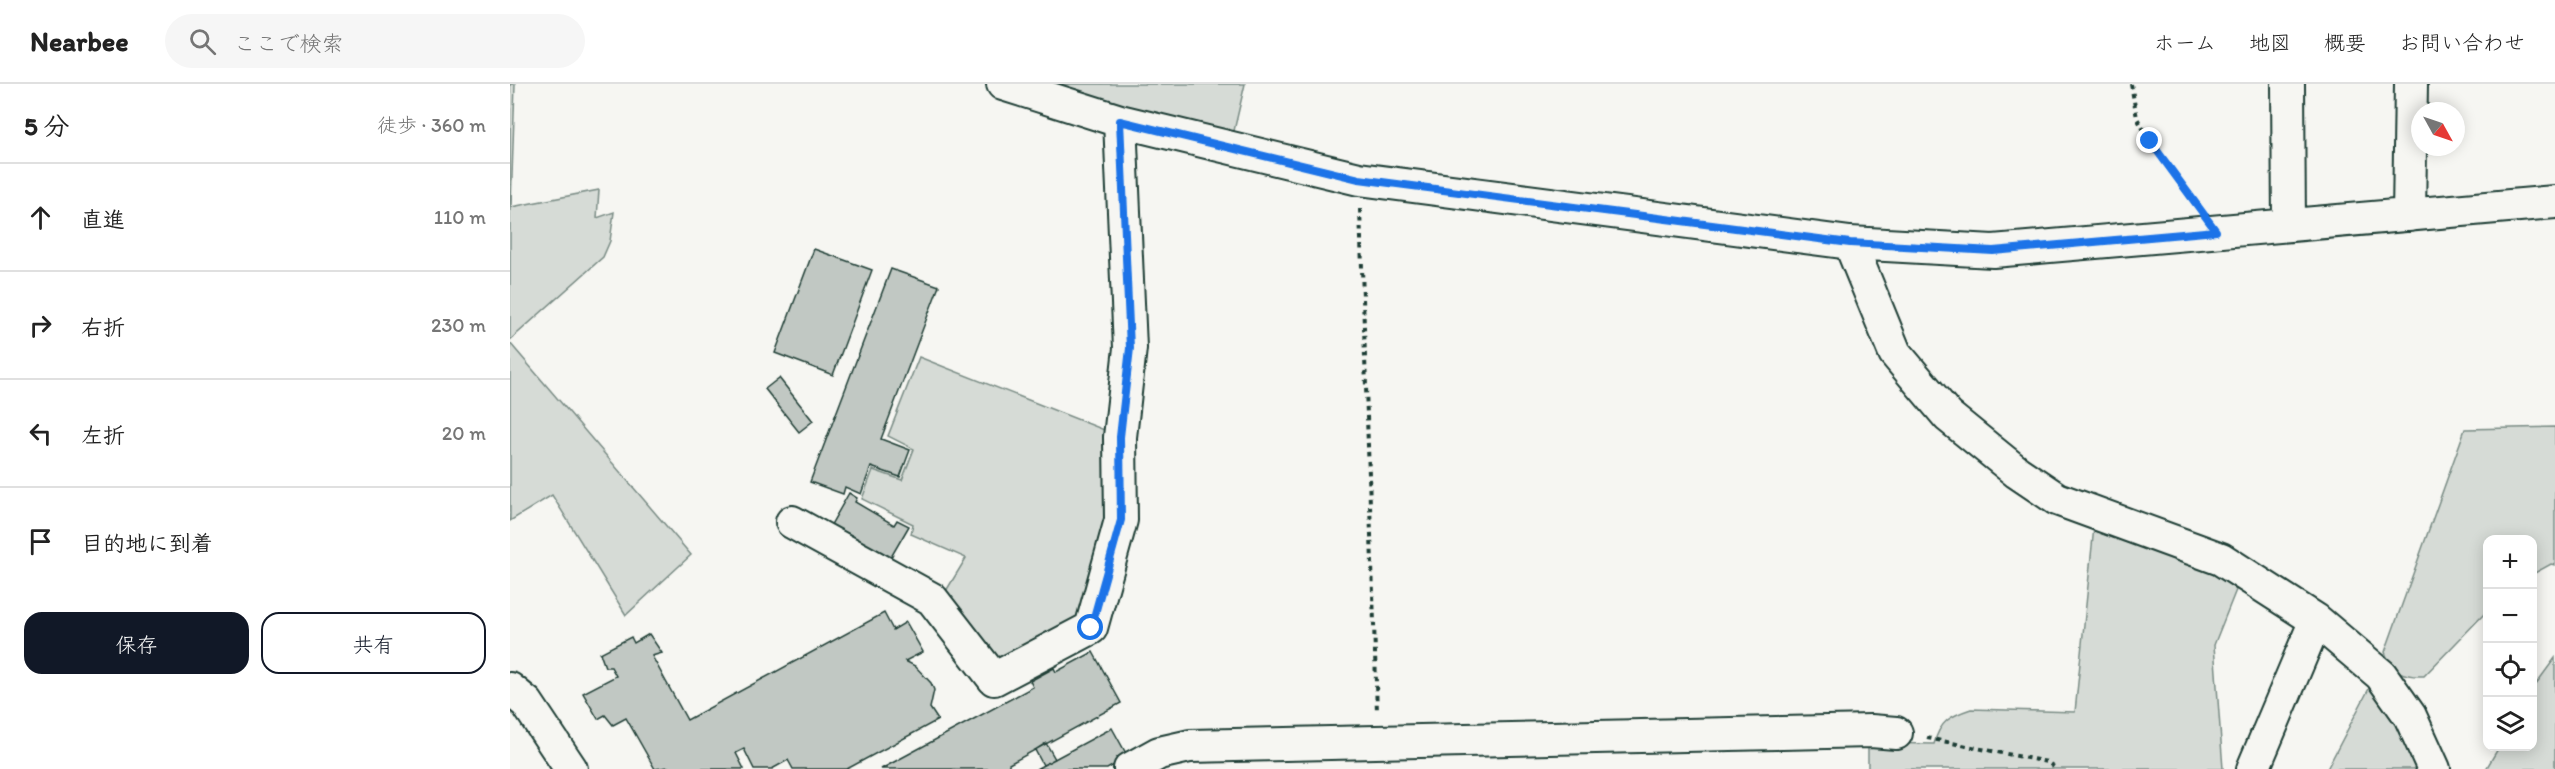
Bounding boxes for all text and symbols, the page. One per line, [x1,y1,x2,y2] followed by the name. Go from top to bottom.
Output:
[165,14,585,68] search box
[30,24,129,58] text: Nearbee
[186,25,219,58] icon: search
[234,30,344,57] text: ここで検索
[2154,30,2216,55] text: ホーム
[2249,30,2291,55] text: 地図
[2324,30,2366,55] text: 概要
[2399,30,2525,55] text: お問い合わせ
[2411,102,2465,156] north arrow
[24,110,70,142] text: 5 分
[377,113,486,137] text: 徒歩 · 360 m
[2136,127,2162,153] route end
[24,201,57,234] icon: ahead
[434,205,486,229] text: 110 m
[81,206,125,233] text: 直進
[24,309,57,342] icon: right
[431,313,486,337] text: 230 m
[81,314,125,341] text: 右折
[24,417,57,450] icon: left
[442,421,486,445] text: 20 m
[81,422,125,449] text: 左折
[24,525,57,558] icon: arrive
[81,530,213,557] text: 目的地に到着
[2483,535,2537,751] map controls
[2483,535,2537,589] button: +
[2483,589,2537,643] button: −
[24,612,249,674] button: 保存
[261,612,486,674] button: 共有
[1077,614,1103,640] route start
[2483,643,2537,697] button: locate
[2483,697,2537,751] button: layers

